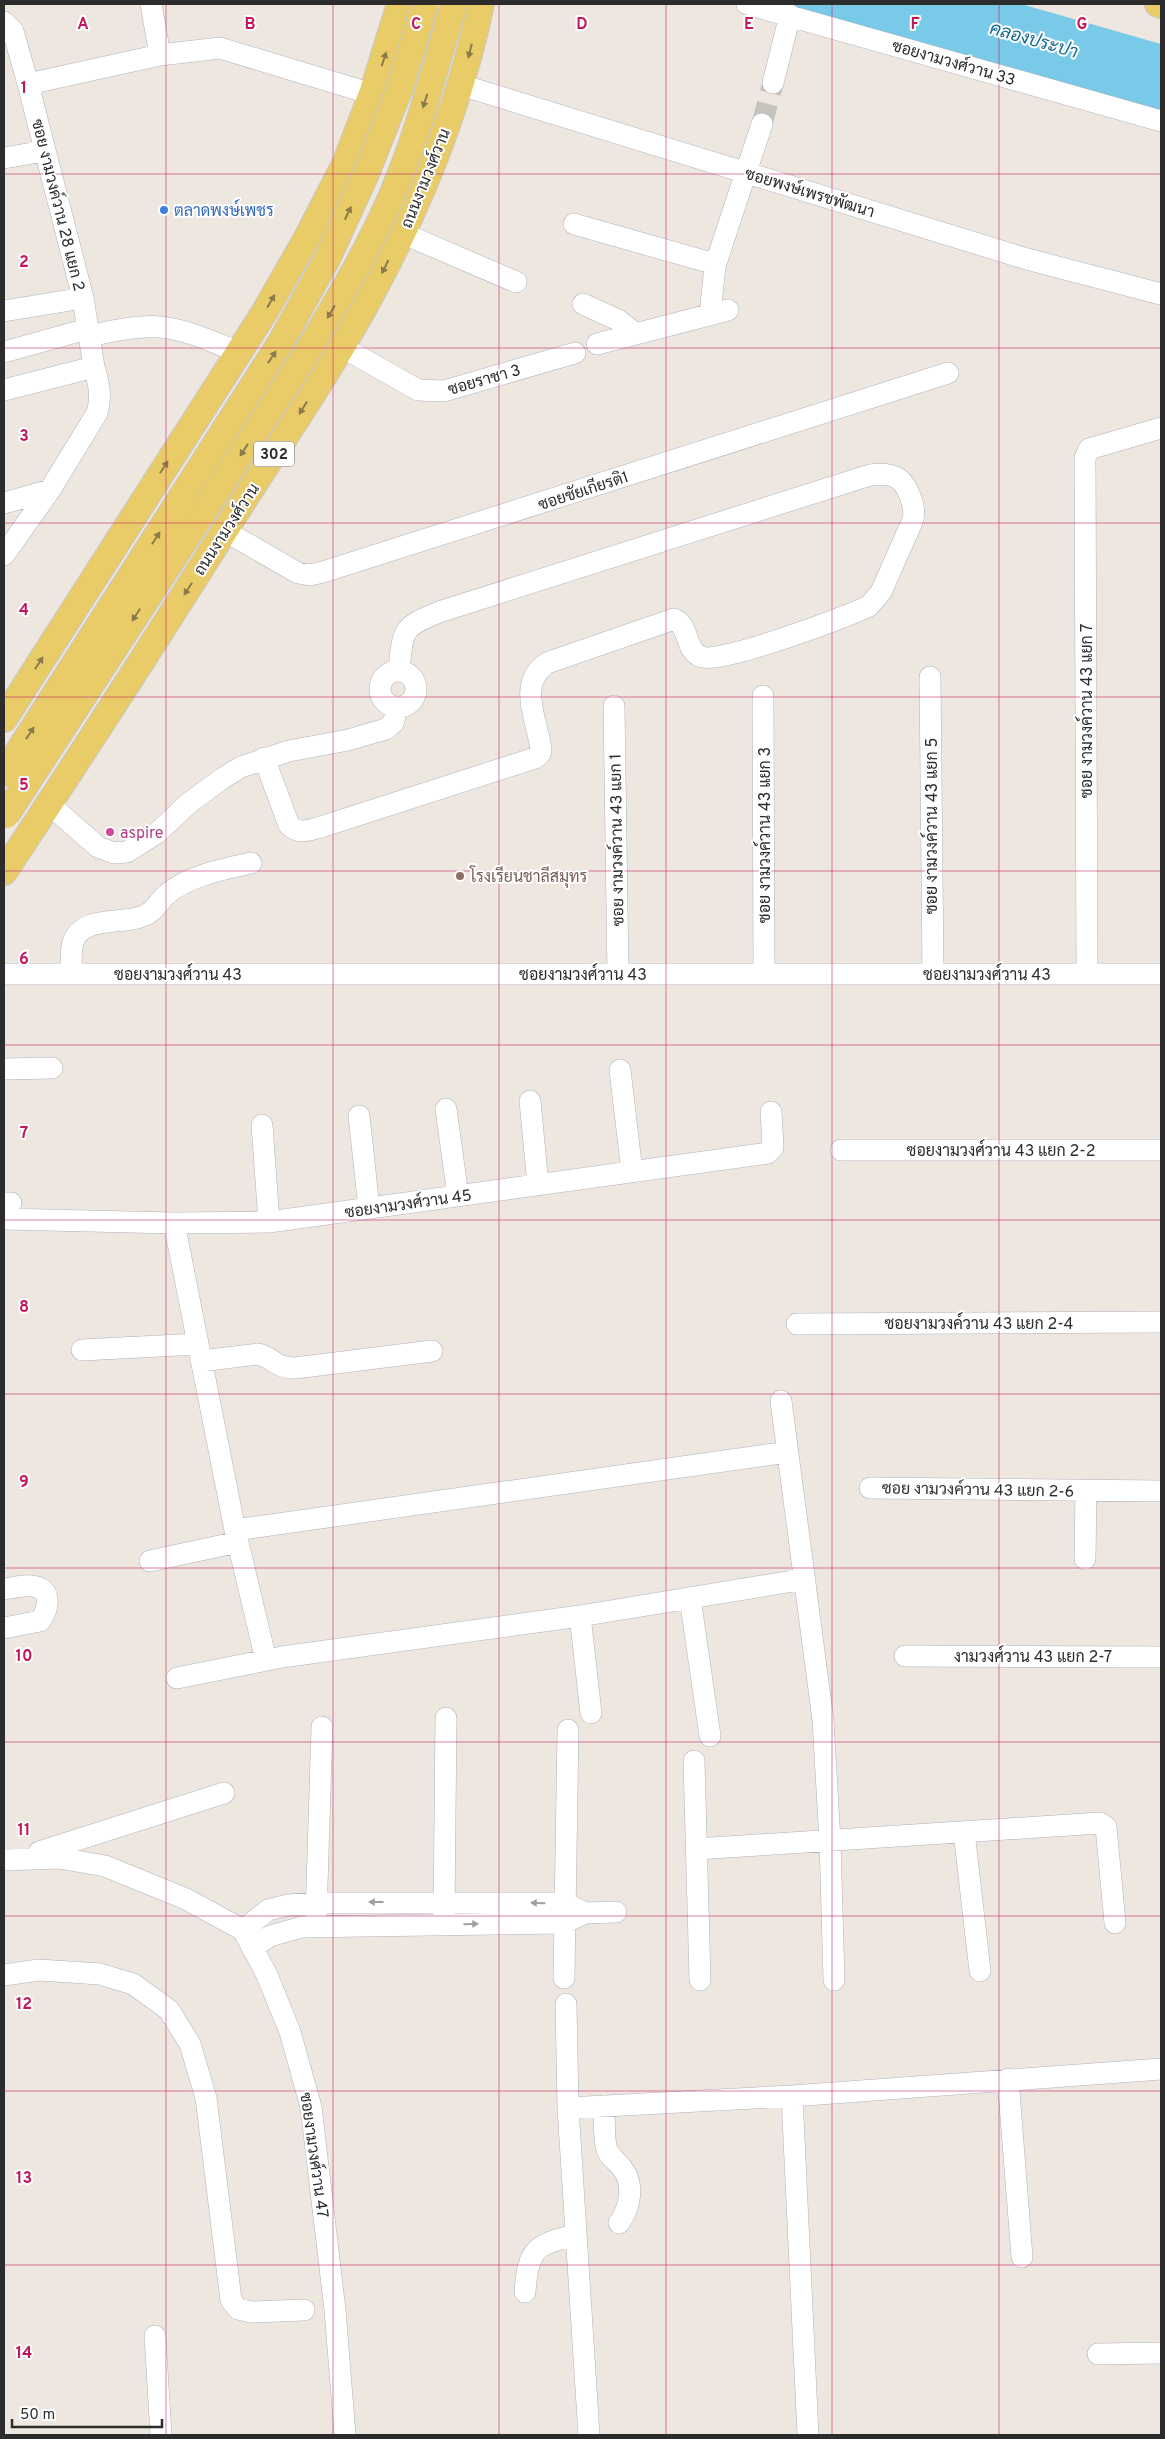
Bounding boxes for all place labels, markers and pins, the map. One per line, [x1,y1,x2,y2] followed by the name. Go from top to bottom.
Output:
[174,198,274,222] place label: ตลาดพงษ์เพชร
[158,204,170,216] marker: ตลาดพงษ์เพชร
[120,824,163,844] place label: aspire
[104,826,116,838] marker: aspire
[469,865,587,888] place label: โรงเรียนชาลีสมุทร
[454,870,466,882] marker: โรงเรียนชาลีสมุทร

